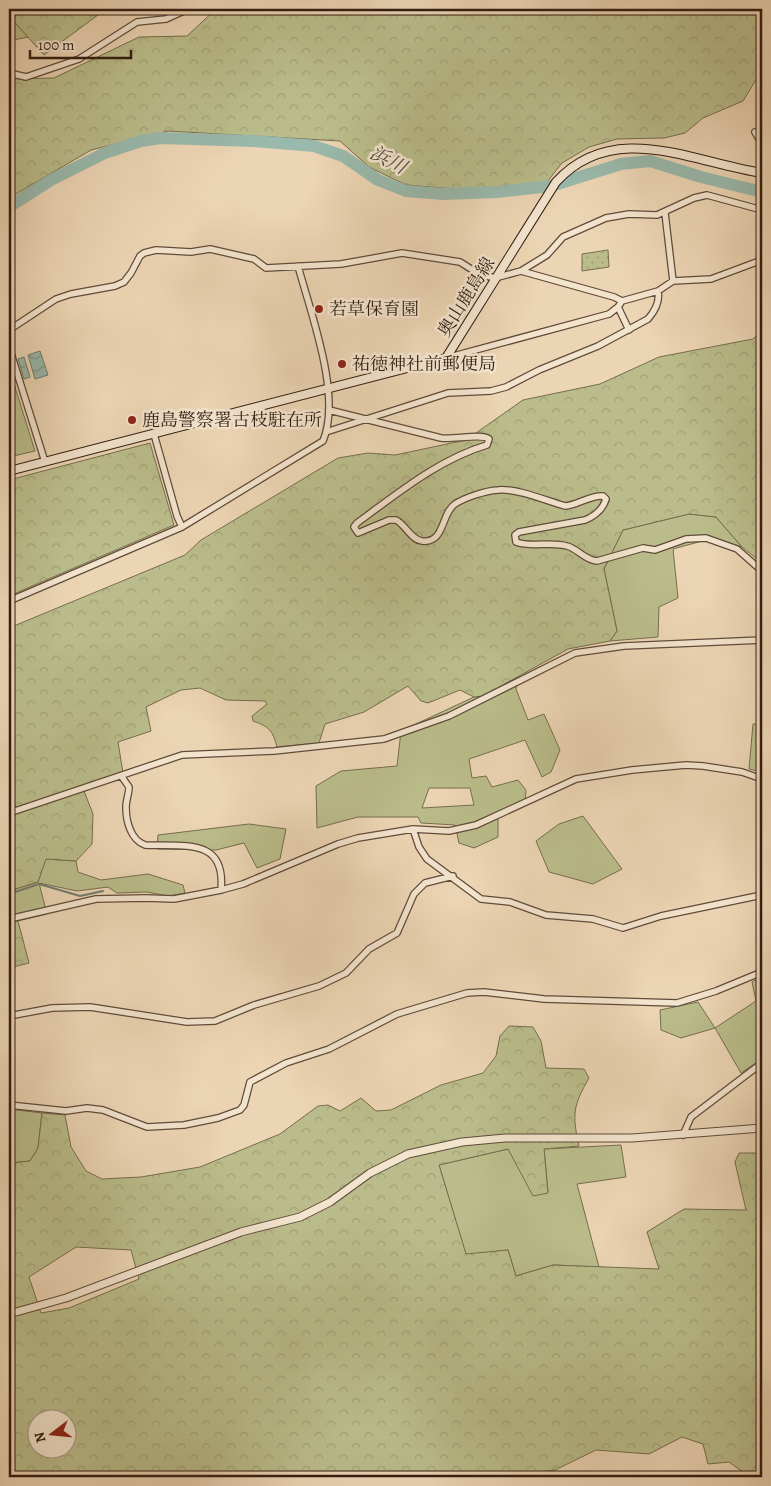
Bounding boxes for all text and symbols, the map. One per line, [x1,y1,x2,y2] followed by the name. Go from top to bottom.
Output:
[30,28,131,60] scale bar
[38,35,75,55] text: 100 m
[365,140,413,181] water label: 浜川
[432,252,500,342] street label: 奥山鹿島線
[329,297,419,321] place label: 若草保育園
[313,303,325,315] marker: 若草保育園
[352,352,496,376] place label: 祐徳神社前郵便局
[336,358,348,370] marker: 祐徳神社前郵便局
[142,408,322,432] place label: 鹿島警察署古枝駐在所
[126,414,138,426] marker: 鹿島警察署古枝駐在所
[28,1408,78,1458] north arrow
[29,1430,51,1445] text: N

